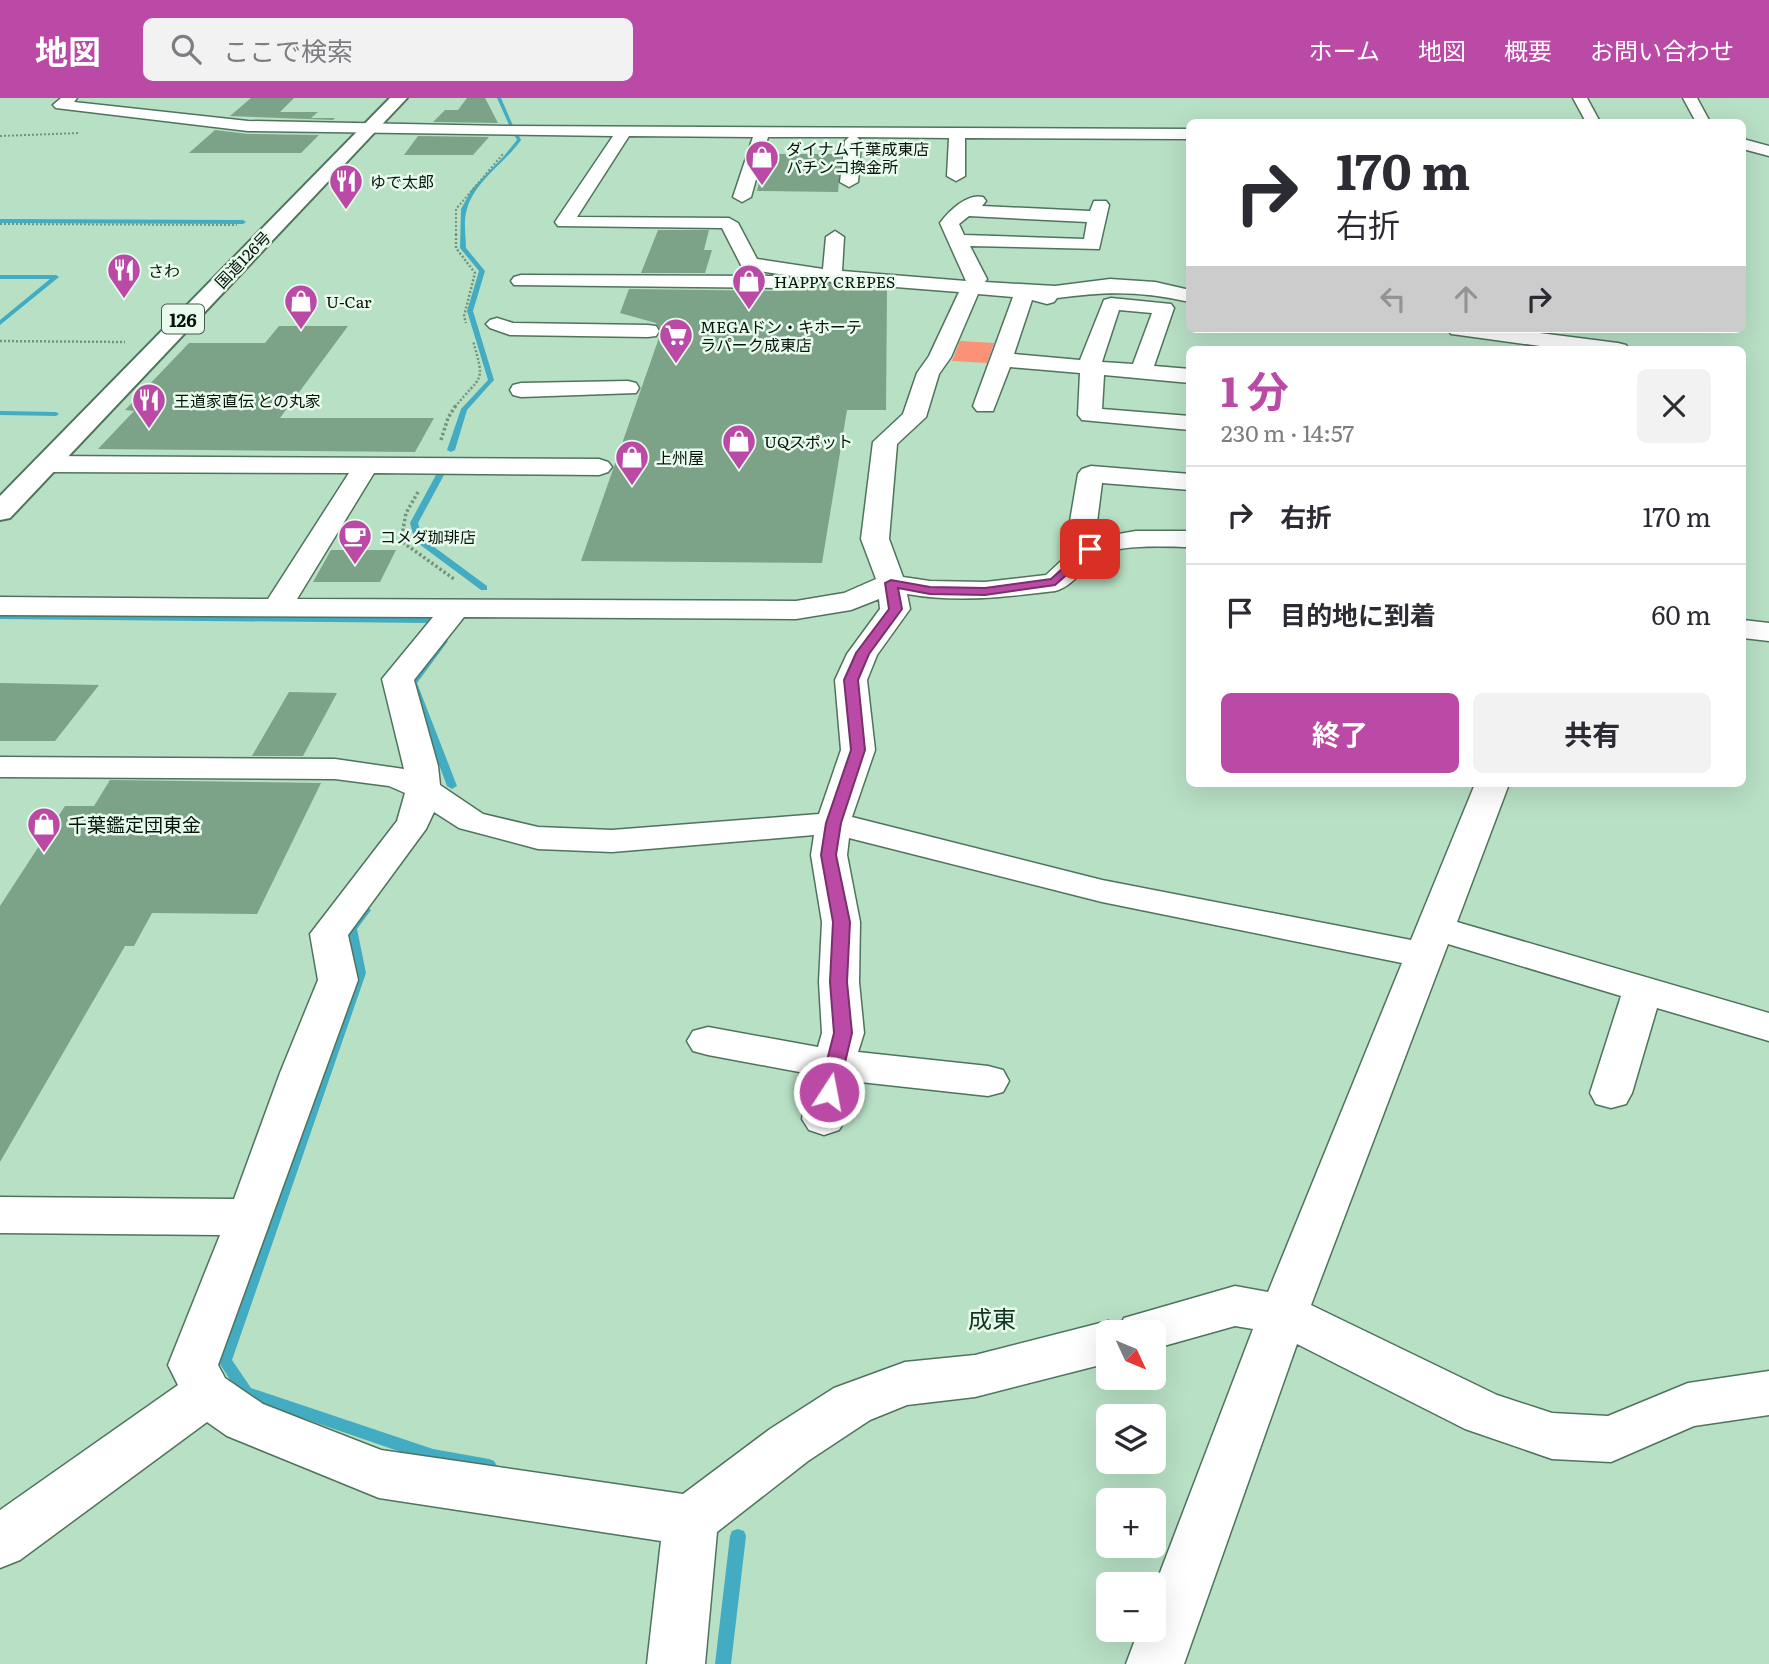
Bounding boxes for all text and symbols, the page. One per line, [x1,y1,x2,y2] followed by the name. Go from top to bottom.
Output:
[143,18,633,81] search box
[35,25,101,74] text: 地図
[167,30,205,68] icon: search
[223,30,353,69] text: ここで検索
[1309,32,1380,67] text: ホーム
[1418,32,1466,67] text: 地図
[1504,32,1552,67] text: 概要
[1590,32,1734,67] text: お問い合わせ
[1336,132,1470,205] text: 170 m
[786,136,929,178] place label: ダイナム千葉成東店 パチンコ換金所
[743,138,781,187] shop icon: ダイナム千葉成東店 パチンコ換金所
[1221,147,1312,238] icon: right
[327,162,365,211] restaurant icon: ゆで太郎
[370,169,434,193] place label: ゆで太郎
[1336,199,1400,247] text: 右折
[209,225,275,293] street label: 国道126号
[105,251,143,300] restaurant icon: さわ
[148,258,180,282] place label: さわ
[730,262,768,311] shop icon: HAPPY CREPES
[774,269,895,293] place label: HAPPY CREPES
[1374,280,1412,318] icon: left
[1447,280,1485,318] icon: ahead
[1520,280,1558,318] icon: right
[282,282,320,331] shop icon: U-Car
[326,289,372,313] place label: U-Car
[162,304,204,334] road number: 126
[700,314,862,356] place label: MEGAドン・キホーテ ラパーク成東店
[657,316,695,365] supermarket icon: MEGAドン・キホーテ ラパーク成東店
[1221,358,1289,420] text: 1 分
[1637,369,1711,443] button: close
[130,381,168,430] restaurant icon: 王道家直伝 との丸家
[174,388,321,412] place label: 王道家直伝 との丸家
[1221,415,1354,449] text: 230 m · 14:57
[720,422,758,471] shop icon: UQスポット
[764,429,853,453] place label: UQスポット
[613,438,651,487] shop icon: 上州屋
[656,445,704,469] place label: 上州屋
[1221,496,1259,534] icon: right
[1280,496,1332,535] text: 右折
[1643,496,1711,535] text: 170 m
[336,517,374,566] cafe icon: コメダ珈琲店
[1060,519,1120,579] pin
[380,524,476,548] place label: コメダ珈琲店
[1071,530,1109,568] icon: arrive
[1221,594,1259,632] icon: arrive
[1280,594,1436,633] text: 目的地に到着
[1652,594,1711,633] text: 60 m
[1221,693,1459,773] button: 終了
[1473,693,1711,773] button: 共有
[25,805,63,854] shop icon: 千葉鑑定団東金
[68,810,201,838] place label: 千葉鑑定団東金
[792,1055,866,1129] position arrow
[968,1300,1016,1335] district label: 成東
[1096,1320,1166,1390] north arrow
[1096,1320,1166,1642] map controls
[1096,1404,1166,1474] button: layers
[1096,1488,1166,1558] button: +
[1096,1572,1166,1642] button: −

